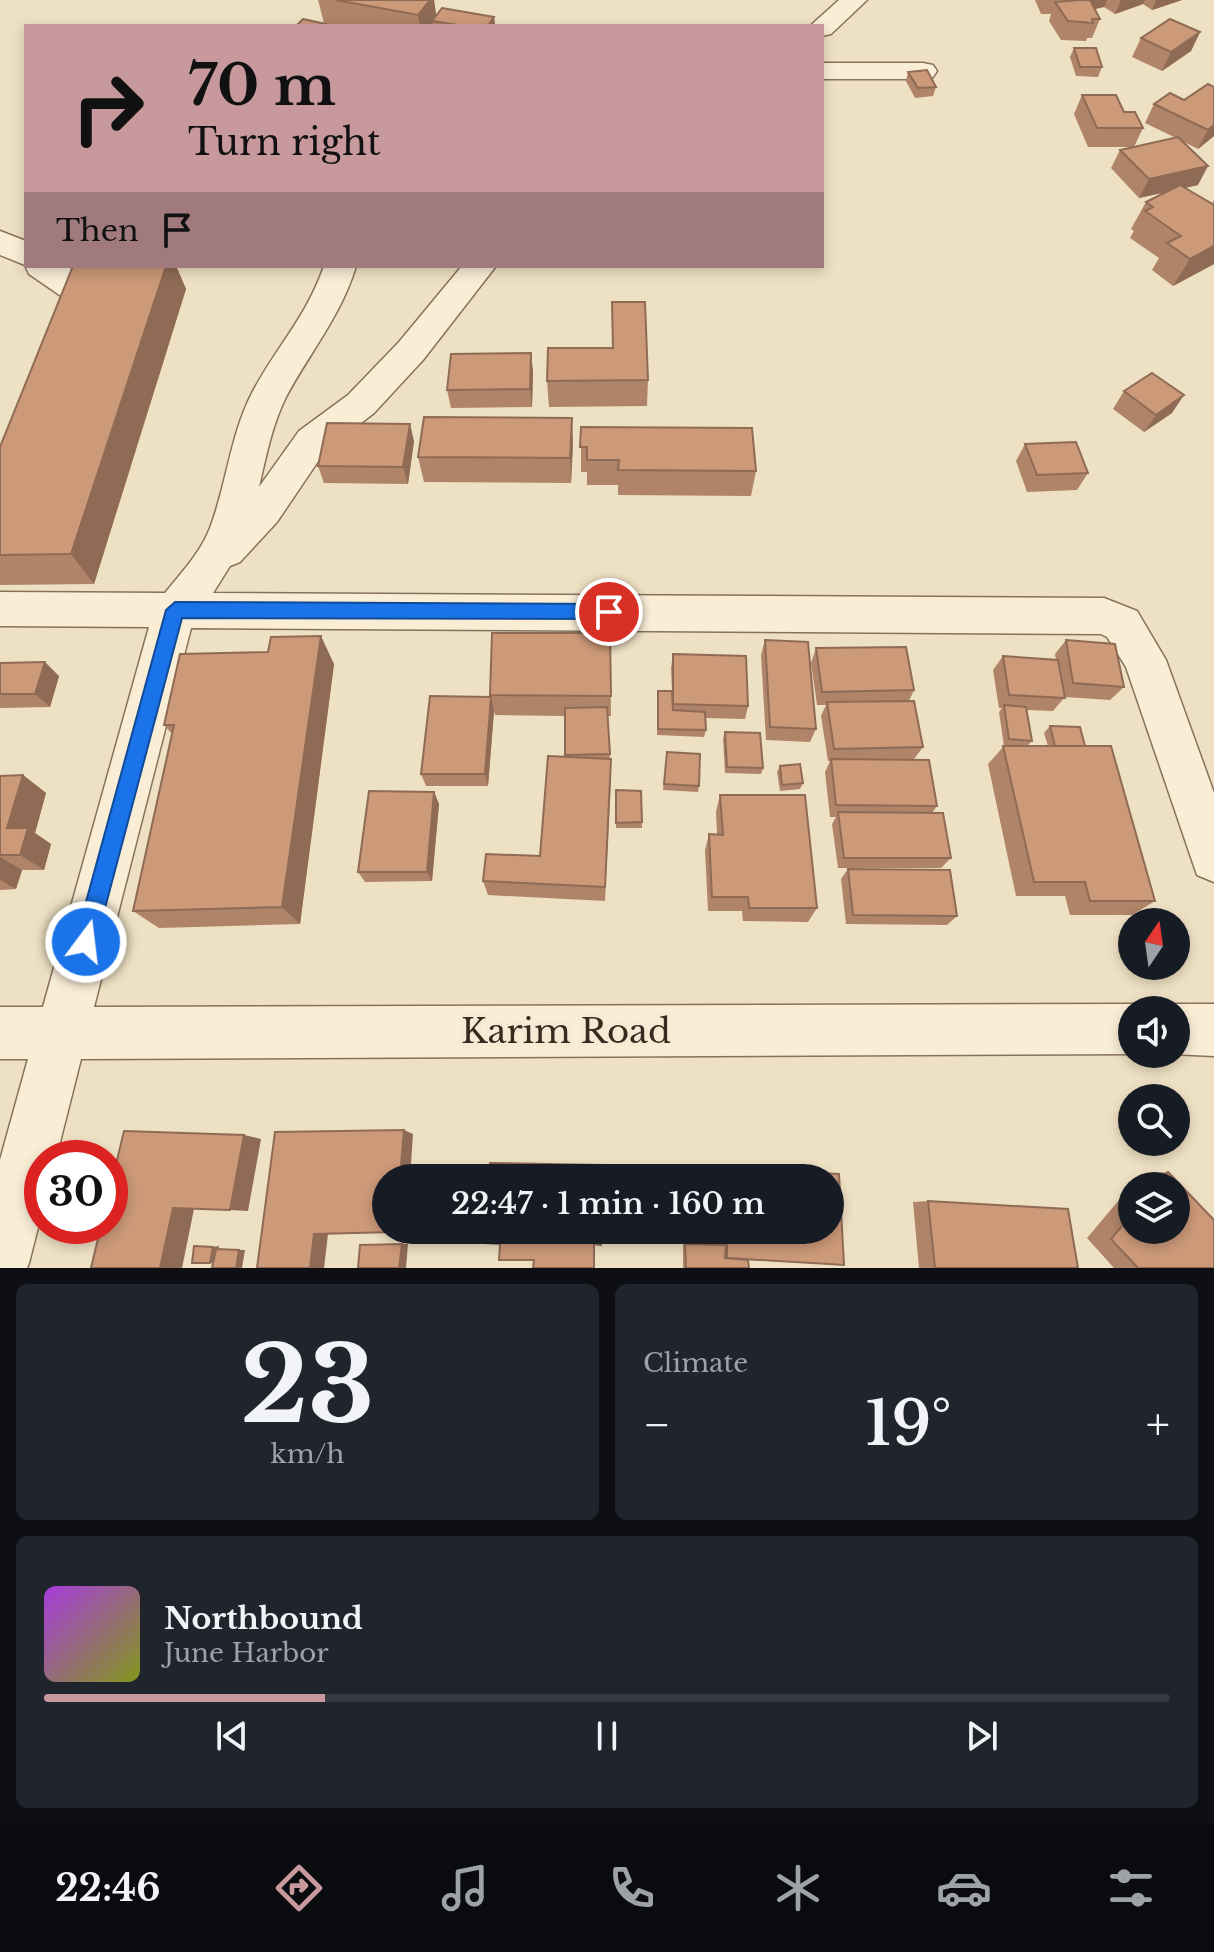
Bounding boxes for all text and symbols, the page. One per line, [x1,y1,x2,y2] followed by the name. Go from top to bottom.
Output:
[188,51,336,120] text: 70 m
[56,56,160,160] icon: right
[188,120,381,165] text: Turn right
[155,208,199,252] icon: arrive
[56,212,139,249] text: Then
[575,578,643,646] pin
[587,590,631,634] icon: arrive
[44,900,128,984] position arrow
[1118,908,1190,980] north arrow
[1118,908,1190,1244] map controls
[1118,996,1190,1068] button: sound
[461,1010,671,1052] street label: Karim Road
[1118,1084,1190,1156] button: search
[24,1140,128,1244] speed limit sign: 30
[1118,1172,1190,1244] button: layers
[451,1185,765,1222] text: 22:47 · 1 min · 160 m
[241,1321,374,1450] text: 23
[643,1347,748,1379] text: Climate
[865,1387,952,1461] text: 19°
[643,1397,671,1452] text: −
[1146,1397,1170,1452] text: +
[271,1438,344,1470] text: km/h
[164,1600,363,1637] text: Northbound
[164,1637,329,1669] text: June Harbor
[210,1714,254,1758] icon: previous
[585,1714,629,1758] icon: pause
[960,1714,1004,1758] icon: next
[271,1860,327,1916] icon: directions
[437,1860,493,1916] icon: music
[604,1860,660,1916] icon: phone
[770,1860,826,1916] icon: climate
[936,1860,992,1916] icon: car
[1103,1860,1159,1916] icon: filters
[55,1866,160,1911] text: 22:46

